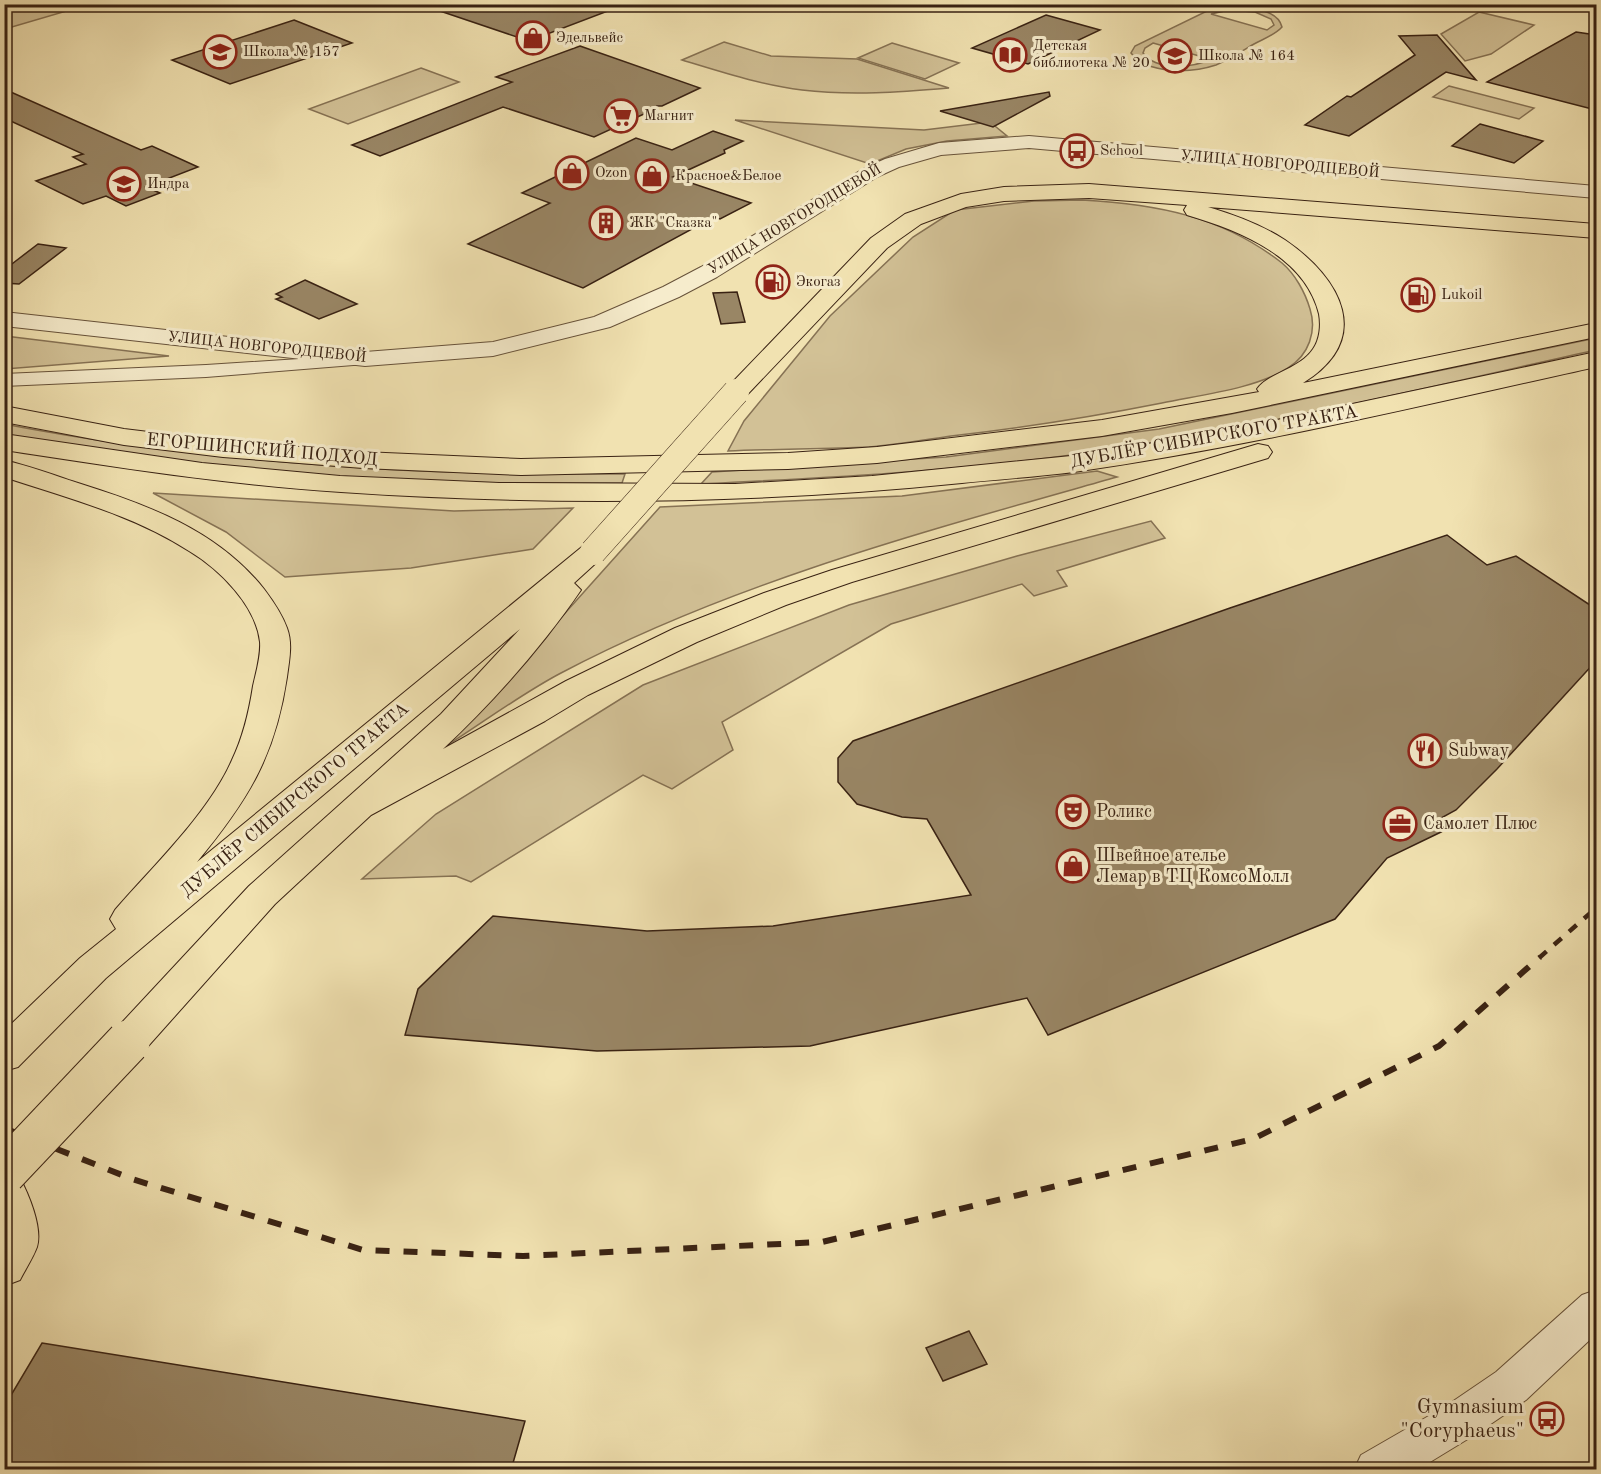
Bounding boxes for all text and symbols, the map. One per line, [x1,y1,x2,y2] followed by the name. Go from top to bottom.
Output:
[515,20,551,56] shop icon: Эдельвейс
[556,31,624,46] place label: Эдельвейс
[202,34,238,70] school or university icon: Школа № 157
[992,37,1028,73] library icon: Детская библиотека № 20
[1157,38,1193,74] school or university icon: Школа № 164
[1033,39,1150,71] place label: Детская библиотека № 20
[243,45,340,60] place label: Школа № 157
[1198,49,1295,64] place label: Школа № 164
[603,98,639,134] supermarket icon: Магнит
[644,109,694,124] place label: Магнит
[1059,133,1095,169] bus stop icon: School
[1100,144,1143,159] place label: School
[1180,145,1381,181] street label: УЛИЦА НОВГОРОДЦЕВОЙ
[554,155,590,191] shop icon: Ozon
[634,158,670,194] shop icon: Красное&Белое
[703,159,885,278] street label: УЛИЦА НОВГОРОДЦЕВОЙ
[106,166,142,202] school or university icon: Индра
[595,166,628,181] place label: Ozon
[675,169,782,184] place label: Красное&Белое
[147,177,190,192] place label: Индра
[588,205,624,241] building icon: ЖК "Сказка"
[629,216,718,231] place label: ЖК "Сказка"
[755,264,791,300] fuel station icon: Экогаз
[796,275,841,290] place label: Экогаз
[1400,277,1436,313] fuel station icon: Lukoil
[1441,288,1482,303] place label: Lukoil
[167,326,368,366] street label: УЛИЦА НОВГОРОДЦЕВОЙ
[1068,400,1359,471] street label: ДУБЛЁР СИБИРСКОГО ТРАКТА
[146,427,379,469] street label: ЕГОРШИНСКИЙ ПОДХОД
[176,697,413,901] street label: ДУБЛЁР СИБИРСКОГО ТРАКТА
[1407,733,1443,769] restaurant icon: Subway
[1448,742,1510,760] place label: Subway
[1055,794,1091,830] theatre icon: Роликс
[1096,803,1152,821] place label: Роликс
[1382,806,1418,842] office icon: Самолет Плюс
[1423,815,1537,833] place label: Самолет Плюс
[1096,847,1289,886] place label: Швейное ателье Лемар в ТЦ КомсоМолл
[1055,848,1091,884] shop icon: Швейное ателье Лемар в ТЦ КомсоМолл
[1401,1397,1524,1442] place label: Gymnasium "Coryphaeus"
[1529,1401,1565,1437] bus stop icon: Gymnasium "Coryphaeus"

